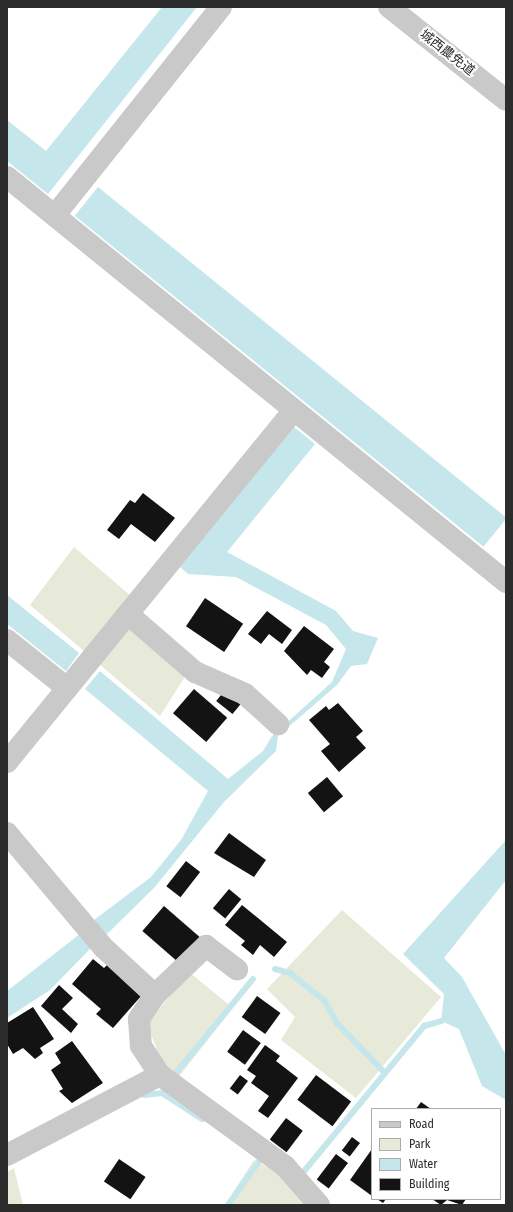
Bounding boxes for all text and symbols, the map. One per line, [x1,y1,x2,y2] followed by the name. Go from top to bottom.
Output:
[417,27,477,79] street label: 城西農免道
[371,1108,501,1200] legend
[409,1117,434,1131] text: Road
[409,1137,430,1151] text: Park
[409,1157,437,1171] text: Water
[409,1177,449,1191] text: Building

